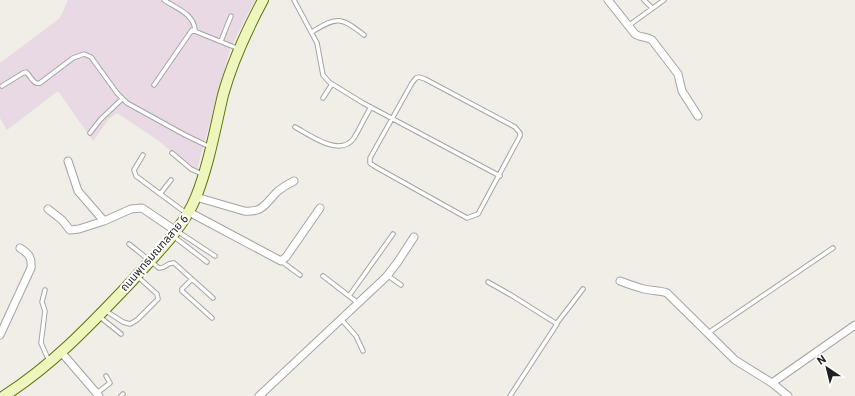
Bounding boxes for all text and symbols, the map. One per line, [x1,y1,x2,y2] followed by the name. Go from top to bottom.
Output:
[118,213,191,294] street label: ถนนพุทธมณฑลสาย 6
[807,348,847,388] north arrow
[815,353,829,368] text: N

